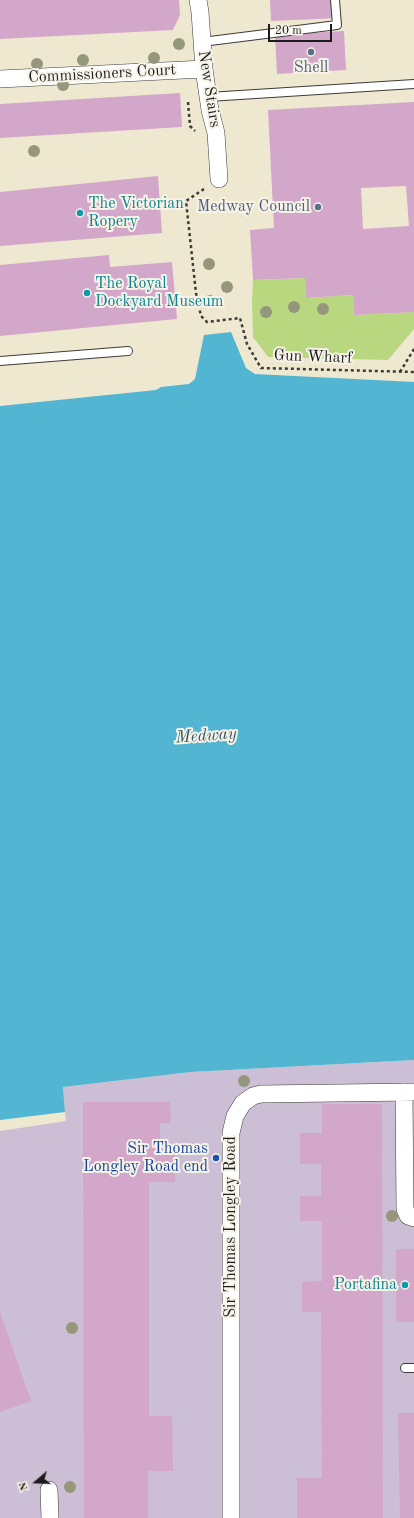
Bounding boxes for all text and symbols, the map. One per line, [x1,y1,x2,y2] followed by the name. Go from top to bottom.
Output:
[270,16,334,42] scale bar
[275,25,302,37] text: 20 m
[306,47,316,57] marker: Shell
[193,49,225,129] street label: New Stairs
[294,58,328,78] place label: Shell
[28,61,176,87] street label: Commissioners Court
[88,194,184,232] place label: The Victorian Ropery
[197,197,310,217] place label: Medway Council
[313,202,323,212] marker: Medway Council
[75,208,85,218] marker: The Victorian Ropery
[95,274,223,312] place label: The Royal Dockyard Museum
[82,288,92,298] marker: The Royal Dockyard Museum
[273,346,353,368] street label: Gun Wharf
[175,724,237,748] water label: Medway
[221,1136,241,1318] street label: Sir Thomas Longley Road
[83,1139,208,1177] place label: Sir Thomas Longley Road end
[211,1153,221,1163] marker: Sir Thomas Longley Road end
[334,1275,397,1295] place label: Portafina
[400,1280,410,1290] marker: Portafina
[16,1462,56,1502] north arrow
[18,1480,31,1492] text: N

